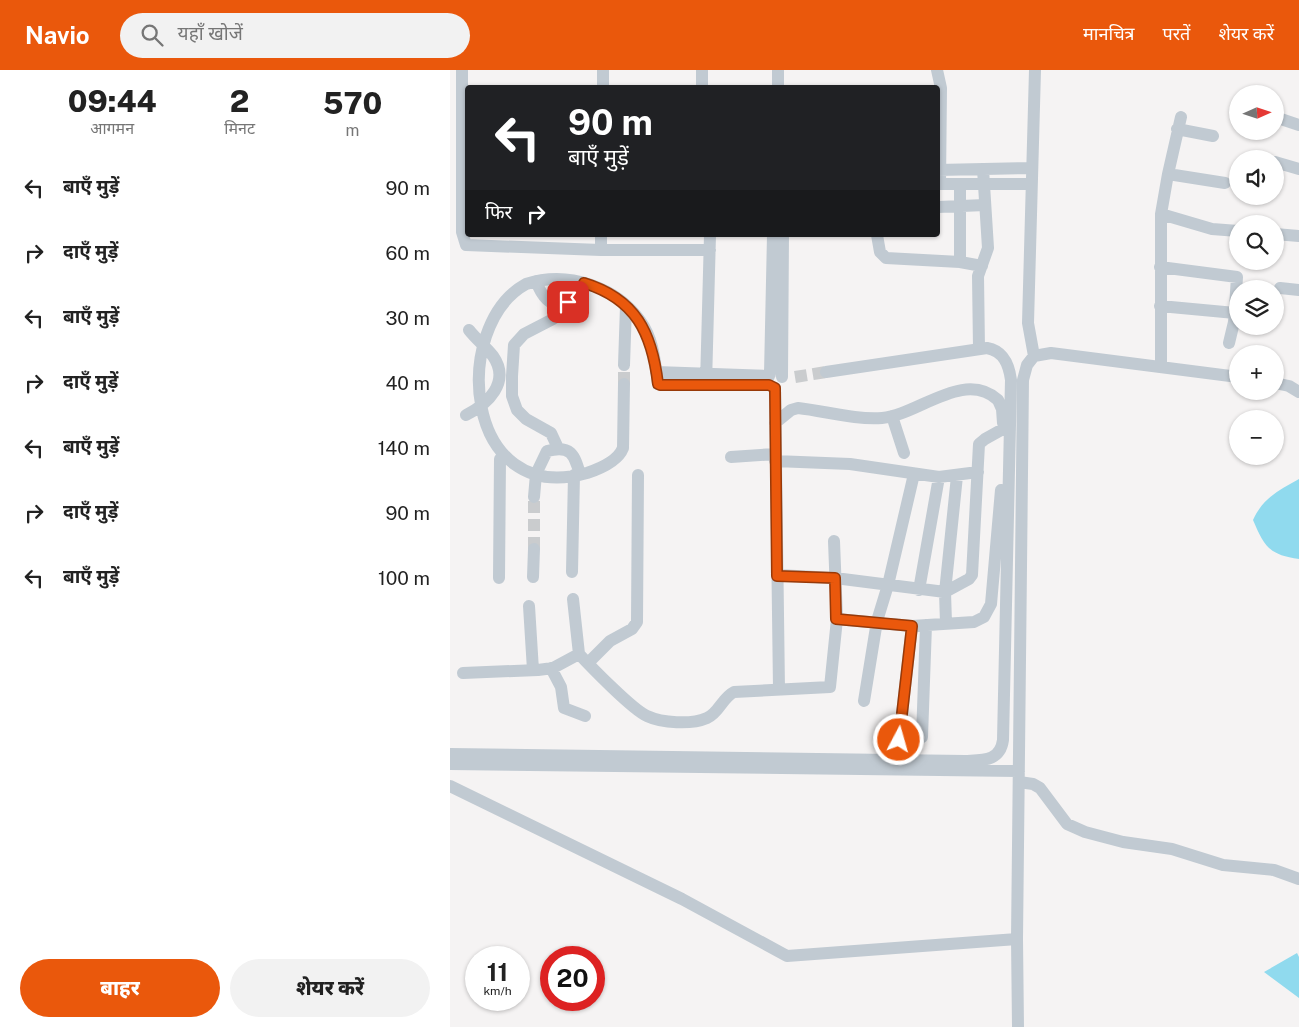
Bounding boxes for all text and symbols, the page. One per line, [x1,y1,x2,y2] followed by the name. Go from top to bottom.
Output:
[120,13,470,58] search box
[25,21,90,49] text: Navio
[138,21,166,49] icon: search
[178,22,243,44] text: यहाँ खोजें
[1083,23,1135,44] text: मानचित्र
[1163,23,1190,44] text: परतें
[1218,23,1274,44] text: शेयर करें
[68,83,157,119] text: 09:44
[230,83,249,119] text: 2
[323,85,382,121] text: 570
[1229,85,1284,140] north arrow
[1229,85,1284,465] map controls
[568,102,653,143] text: 90 m
[485,105,550,170] icon: left
[90,119,134,138] text: आगमन
[224,119,255,138] text: मिनट
[346,121,359,140] text: m
[568,144,629,170] text: बाएँ मुड़ें
[1229,150,1284,205] button: sound
[20,174,48,202] icon: left
[63,175,119,197] text: बाएँ मुड़ें
[386,177,430,199] text: 90 m
[522,200,550,228] icon: right
[485,201,512,223] text: फिर
[1229,215,1284,270] button: search
[20,239,48,267] icon: right
[63,240,118,262] text: दाएँ मुड़ें
[386,242,430,264] text: 60 m
[1229,280,1284,335] button: layers
[547,281,589,323] pin
[554,288,582,316] icon: arrive
[20,304,48,332] icon: left
[63,305,119,327] text: बाएँ मुड़ें
[385,307,430,329] text: 30 m
[1229,345,1284,400] button: +
[20,369,48,397] icon: right
[63,370,118,392] text: दाएँ मुड़ें
[385,372,430,394] text: 40 m
[1229,410,1284,465] button: −
[20,434,48,462] icon: left
[63,435,119,457] text: बाएँ मुड़ें
[378,437,430,459] text: 140 m
[20,499,48,527] icon: right
[63,500,118,522] text: दाएँ मुड़ें
[386,502,430,524] text: 90 m
[20,564,48,592] icon: left
[63,565,119,587] text: बाएँ मुड़ें
[378,567,430,589] text: 100 m
[872,713,924,765] position arrow
[540,946,605,1011] speed limit sign: 20
[487,957,508,987] text: 11
[20,959,220,1017] button: बाहर
[230,959,430,1017] button: शेयर करें
[483,984,512,998] text: km/h

